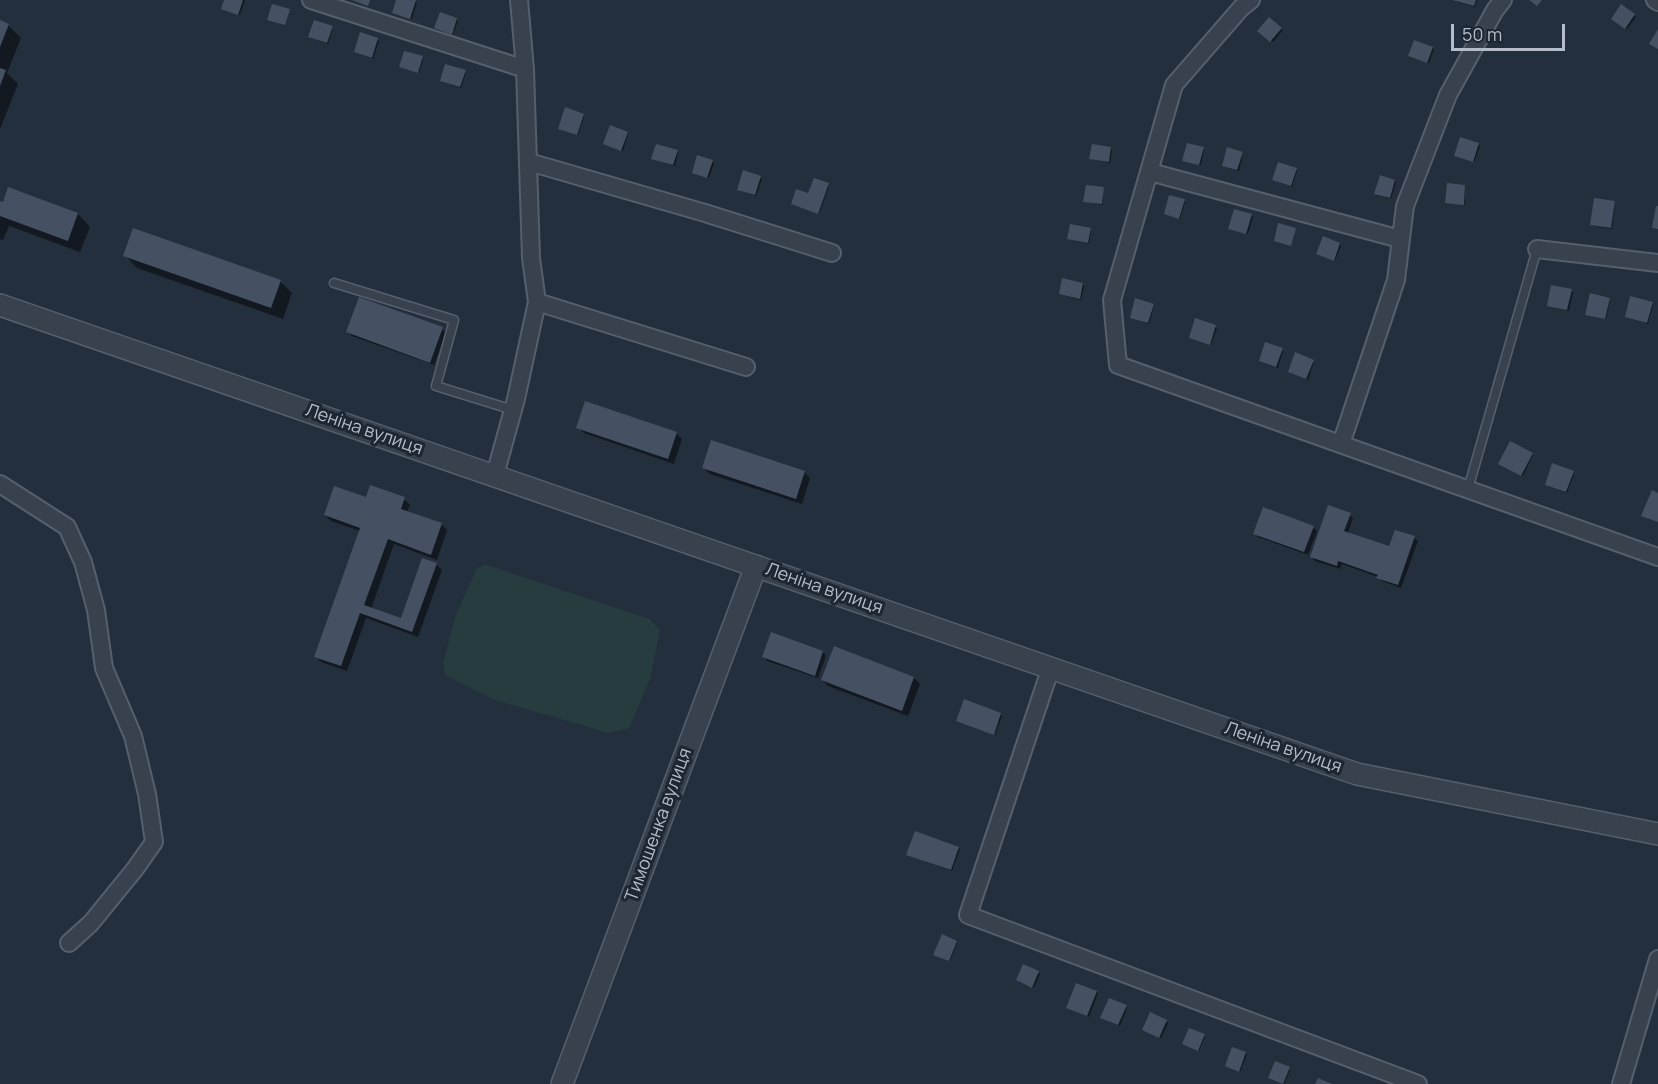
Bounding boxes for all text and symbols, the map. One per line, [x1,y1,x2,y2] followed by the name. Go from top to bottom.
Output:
[1454,12,1568,50] scale bar
[1462,22,1502,46] text: 50 m
[303,400,425,460] street label: Леніна вулиця
[763,559,885,619] street label: Леніна вулиця
[1222,718,1344,778] street label: Леніна вулиця
[621,745,697,905] street label: Тимошенка вулиця

